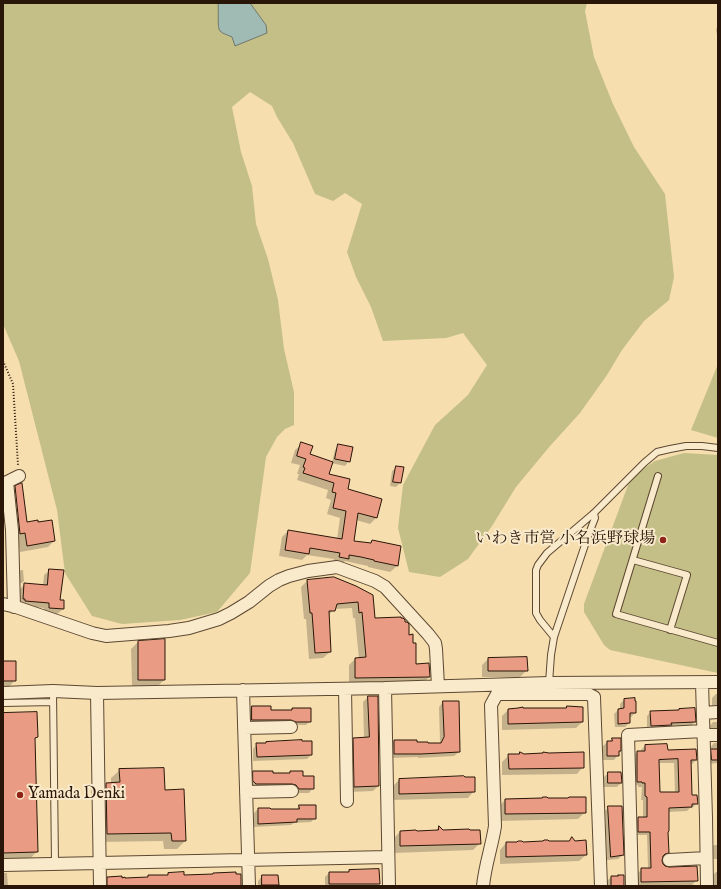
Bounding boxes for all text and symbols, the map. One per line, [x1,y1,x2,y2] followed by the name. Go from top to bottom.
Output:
[476,530,655,550] place label: いわき市営 小名浜野球場
[658,535,668,545] marker: いわき市営 小名浜野球場
[28,785,125,805] place label: Yamada Denki
[15,790,25,800] marker: Yamada Denki

